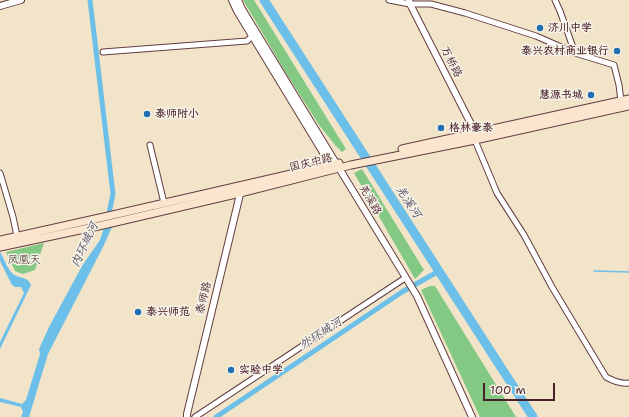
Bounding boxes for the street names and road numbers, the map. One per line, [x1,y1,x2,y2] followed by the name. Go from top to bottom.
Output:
[438,44,464,80] street label: 万桥路
[288,151,334,175] street label: 国庆中路
[356,182,384,218] street label: 羌溪路
[194,280,214,316] street label: 泰师路

